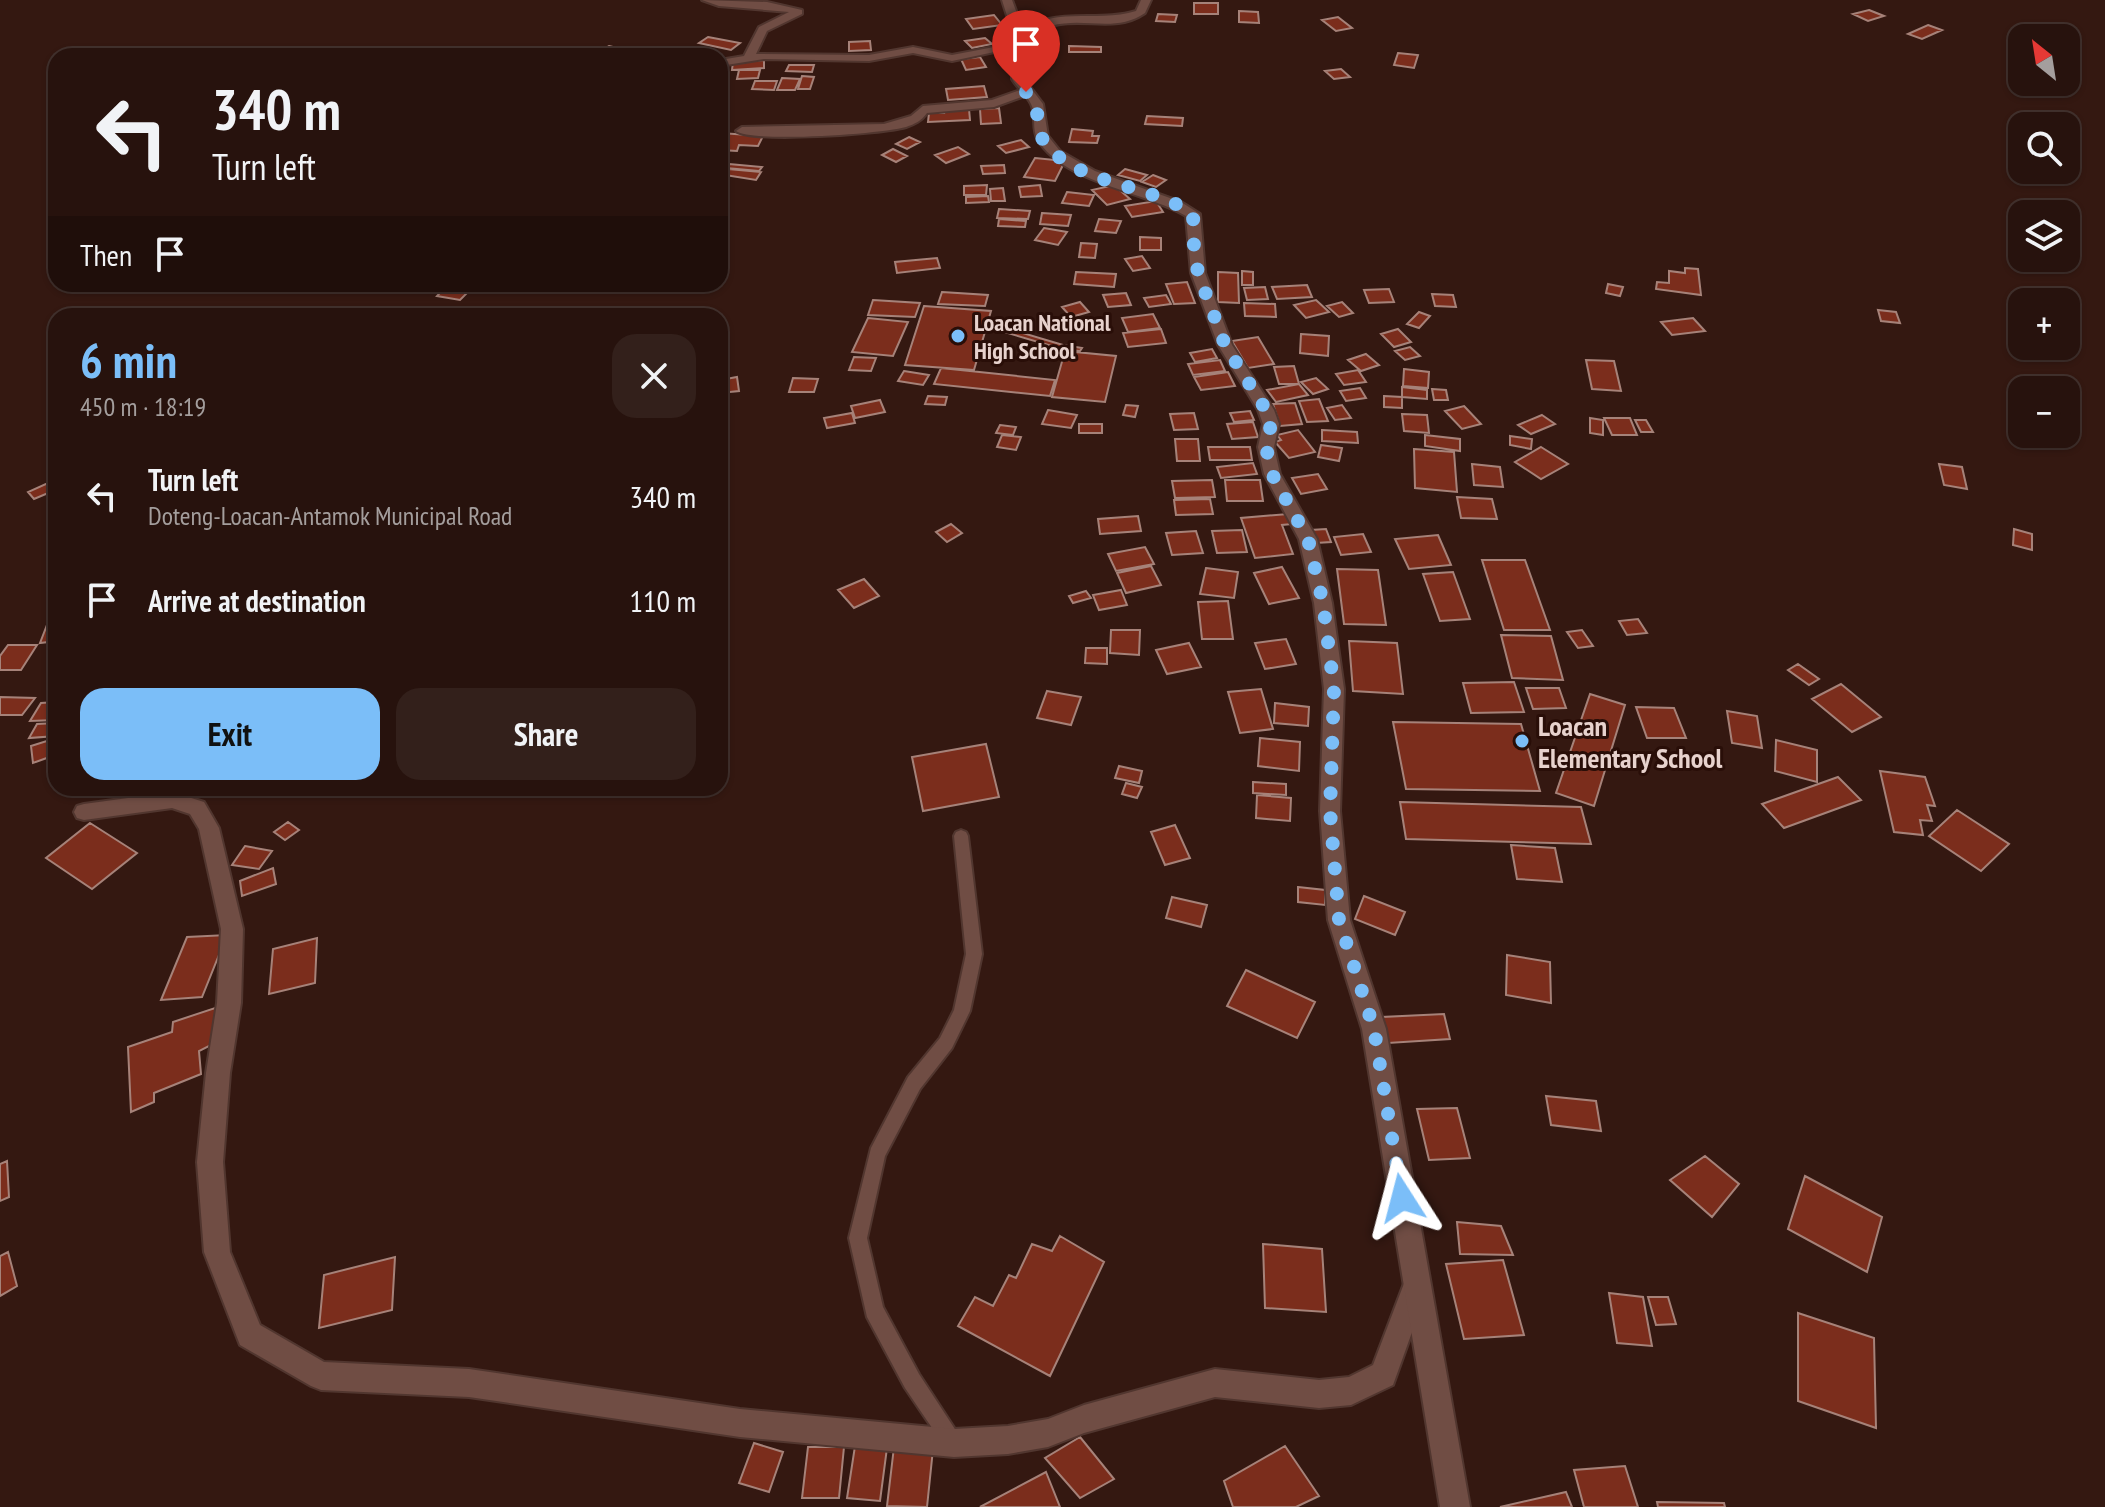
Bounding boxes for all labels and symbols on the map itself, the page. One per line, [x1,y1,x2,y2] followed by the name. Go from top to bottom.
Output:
[992,10,1060,92] pin
[2008,24,2080,96] north arrow
[974,307,1111,366] place label: Loacan National High School
[949,327,967,345] marker: Loacan National High School
[1538,707,1723,776] place label: Loacan Elementary School
[1513,732,1531,750] marker: Loacan Elementary School
[1360,1156,1444,1240] position arrow

